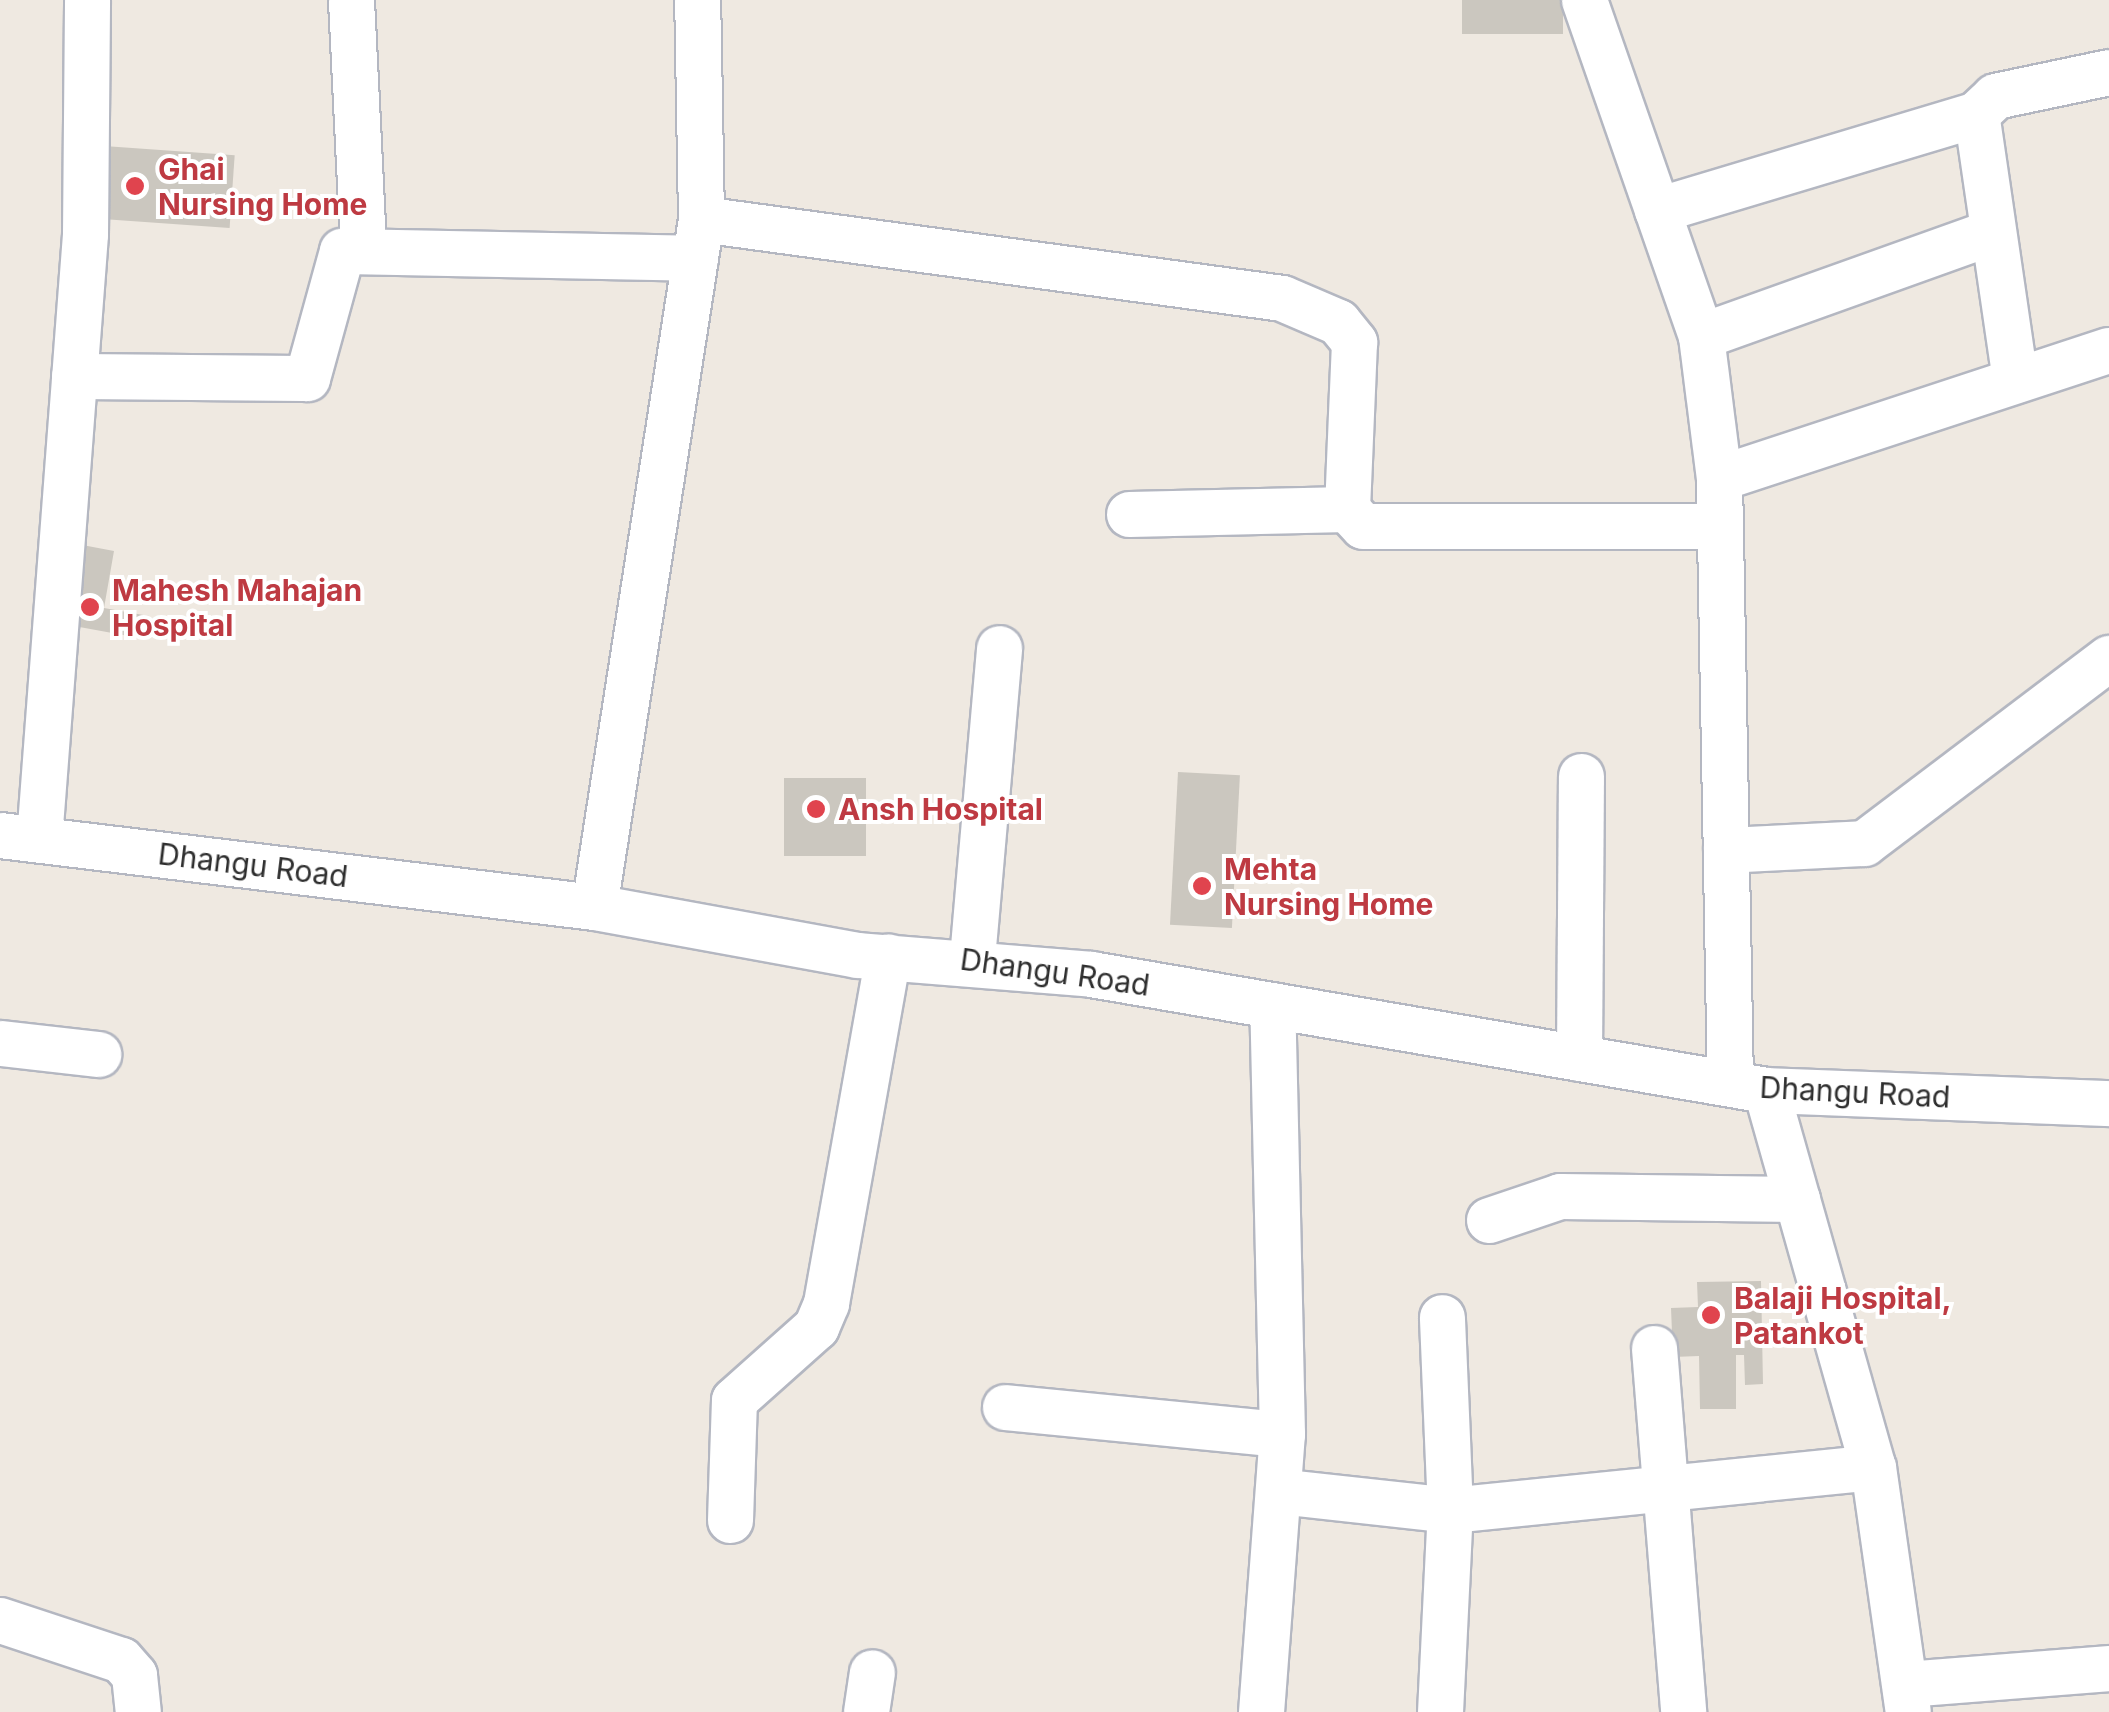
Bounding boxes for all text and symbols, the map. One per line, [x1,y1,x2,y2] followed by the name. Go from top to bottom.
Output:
[158,151,367,222] place label: Ghai Nursing Home
[122,173,148,199] marker: Ghai Nursing Home
[112,572,362,642] place label: Mahesh Mahajan Hospital
[77,594,103,620] marker: Mahesh Mahajan Hospital
[838,791,1043,827] place label: Ansh Hospital
[803,796,829,822] marker: Ansh Hospital
[156,836,350,894] street label: Dhangu Road
[1224,851,1433,922] place label: Mehta Nursing Home
[1189,873,1215,899] marker: Mehta Nursing Home
[958,941,1152,1003] street label: Dhangu Road
[1759,1069,1951,1115] street label: Dhangu Road
[1734,1280,1952,1350] place label: Balaji Hospital, Patankot
[1698,1302,1724,1328] marker: Balaji Hospital, Patankot

